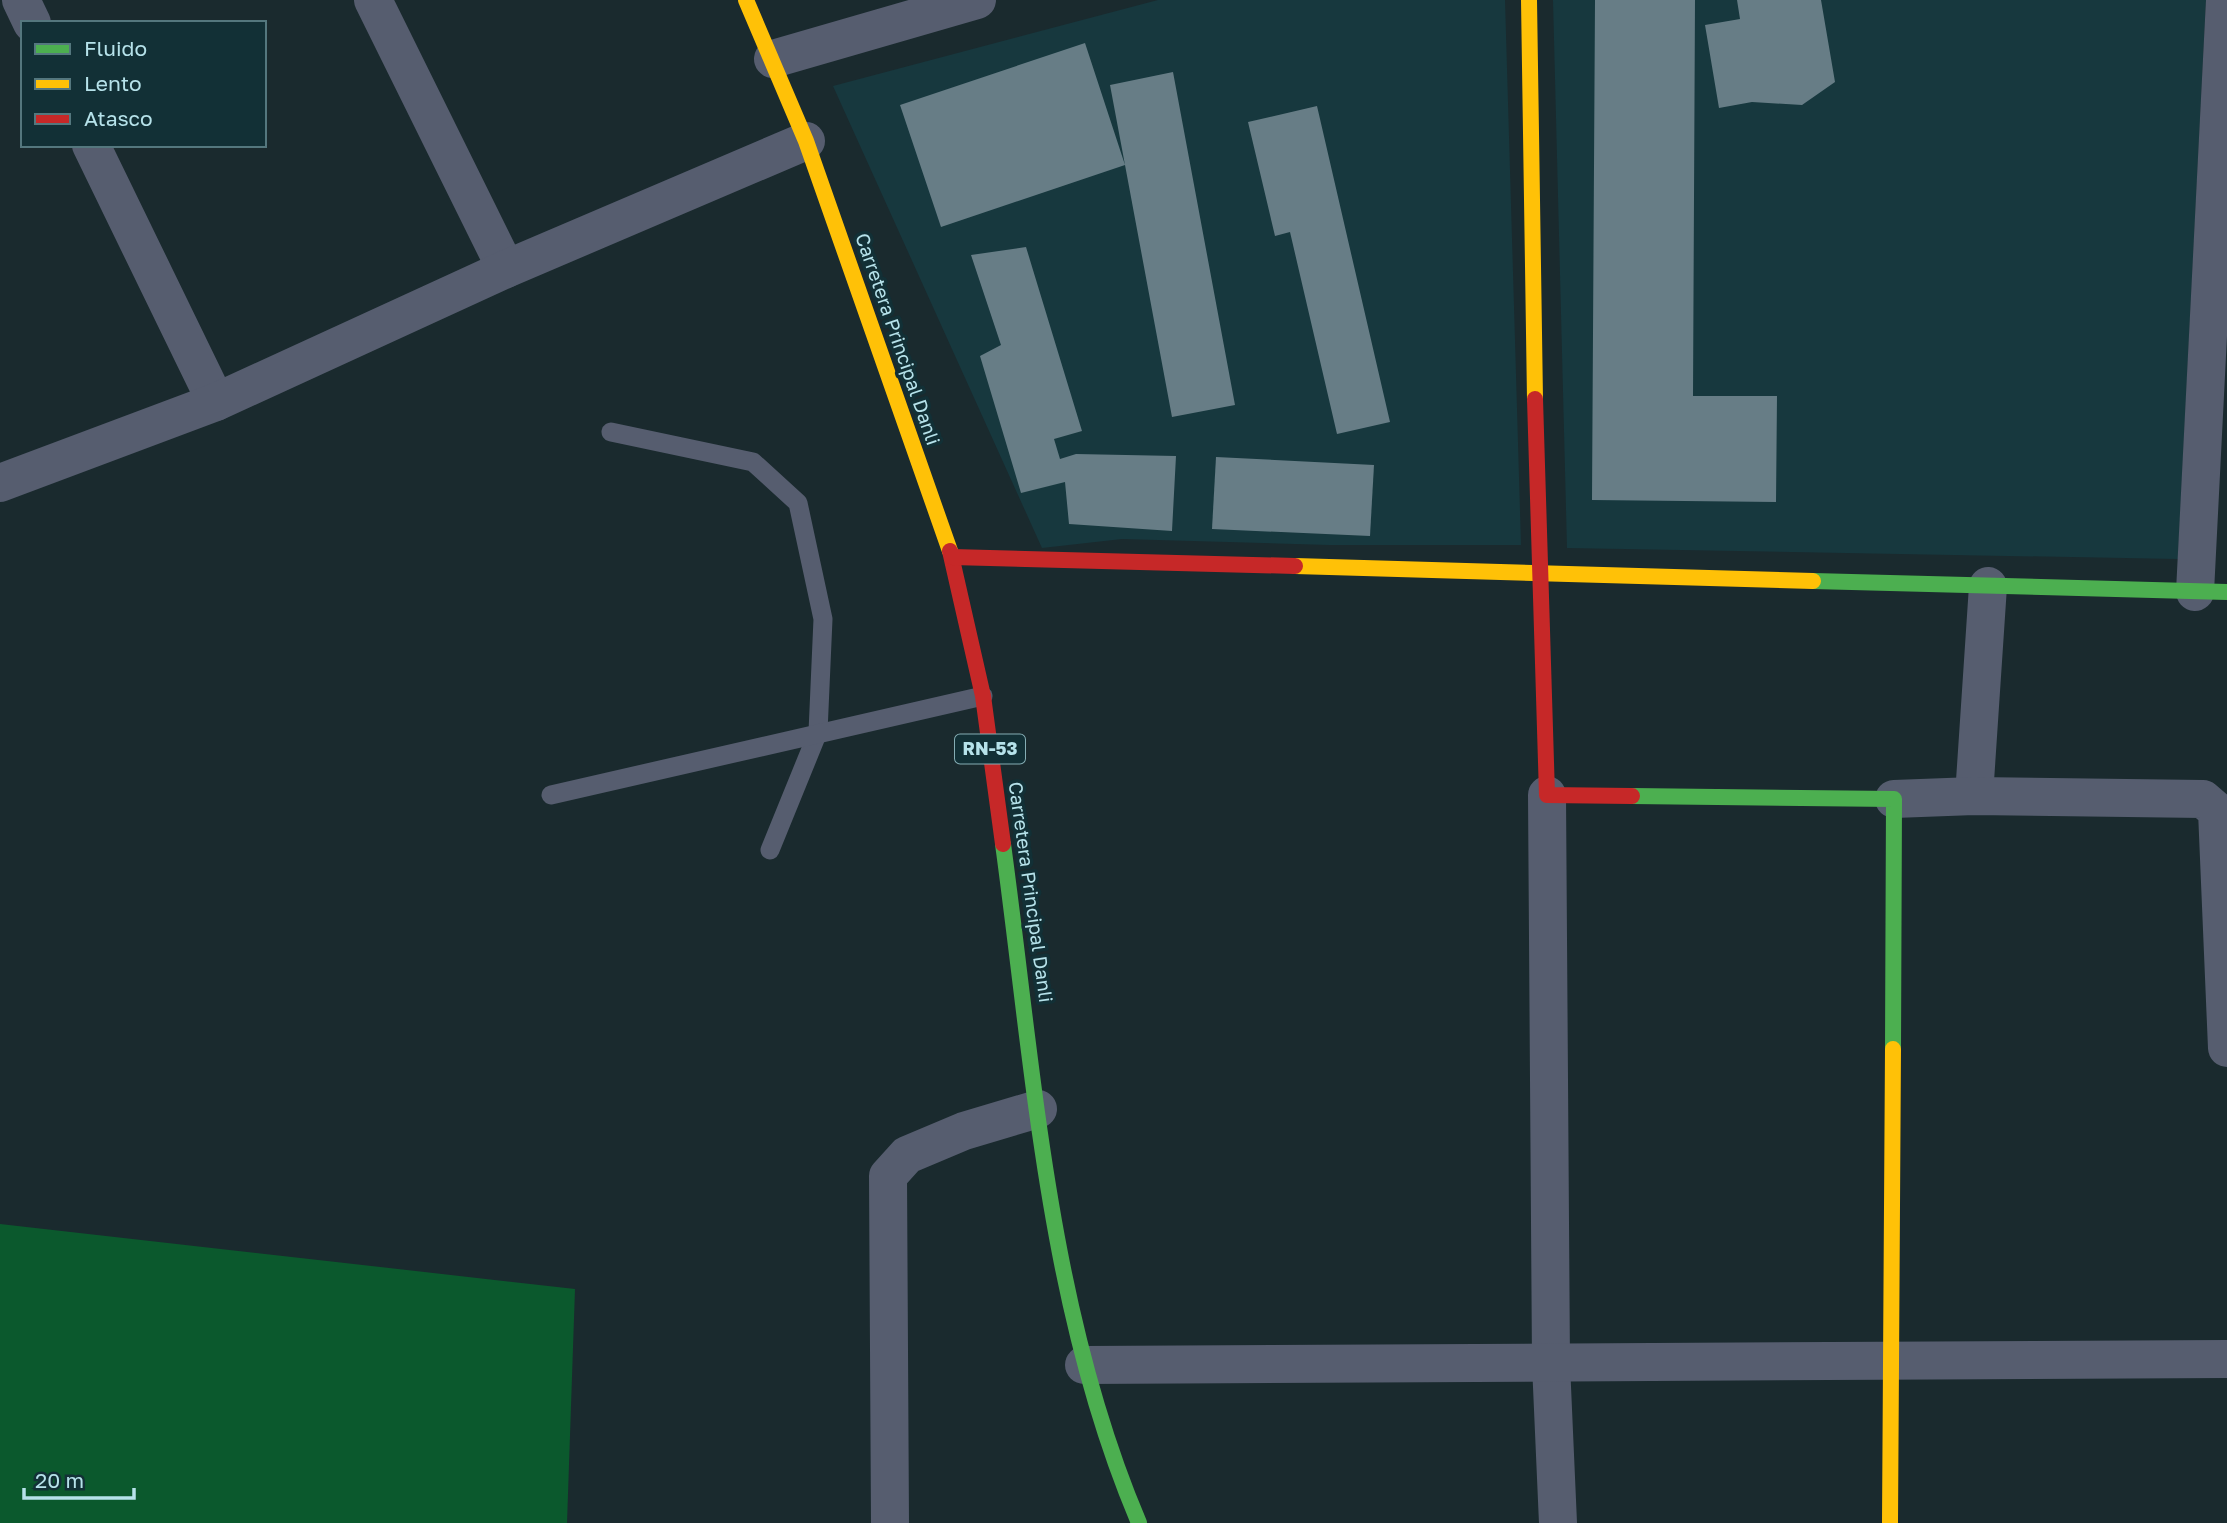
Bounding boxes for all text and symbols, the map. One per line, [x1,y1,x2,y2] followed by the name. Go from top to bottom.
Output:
[21,21,266,147] legend
[84,35,147,61] text: Fluido
[84,70,142,96] text: Lento
[84,105,153,131] text: Atasco
[851,230,946,448] street label: Carretera Principal Danli
[955,734,1025,764] road number: RN-53
[1005,780,1058,1004] street label: Carretera Principal Danli
[24,1456,135,1500] scale bar
[35,1467,84,1493] text: 20 m

